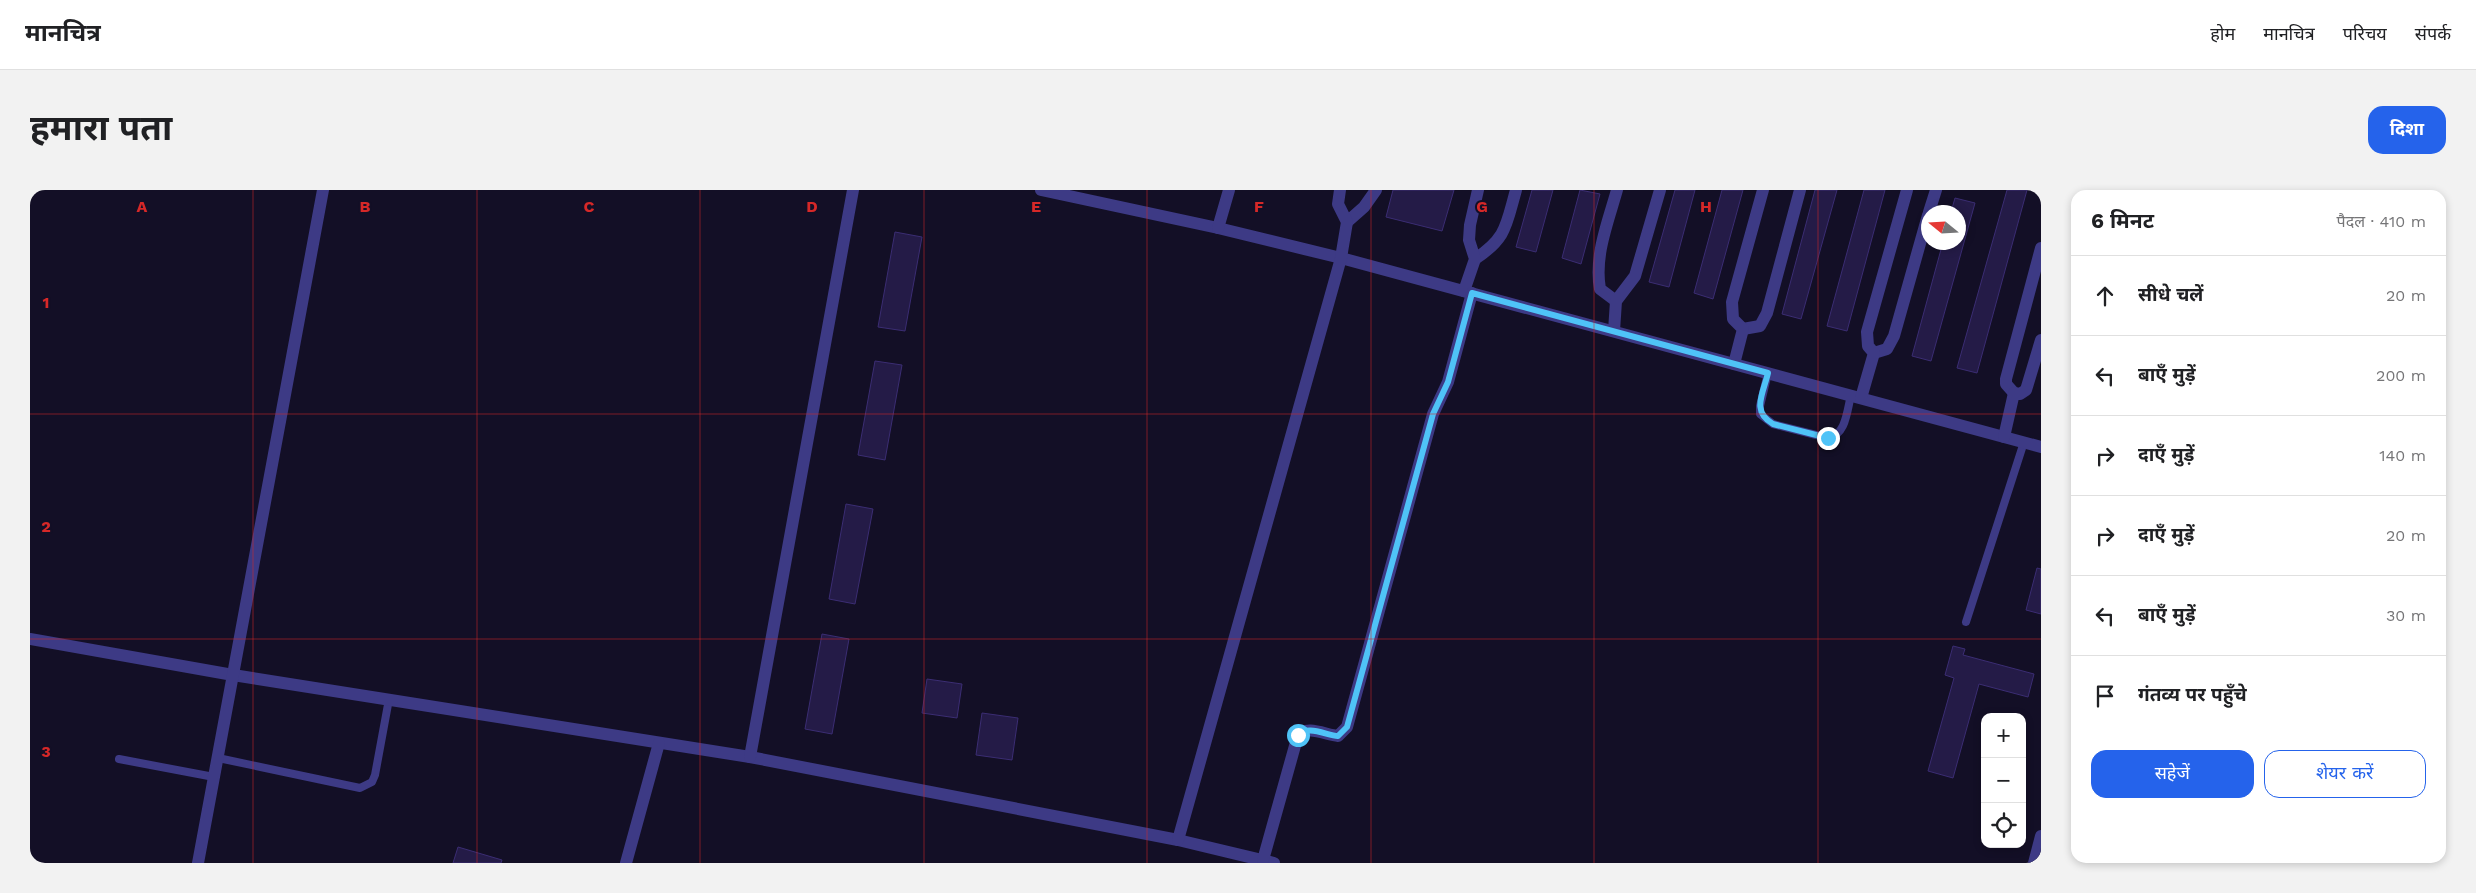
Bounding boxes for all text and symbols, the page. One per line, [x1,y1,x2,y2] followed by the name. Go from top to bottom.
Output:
[25,19,101,47] text: मानचित्र
[2210,23,2235,44] text: होम
[2263,23,2315,44] text: मानचित्र
[2343,23,2387,44] text: परिचय
[2415,23,2451,44] text: संपर्क
[2368,106,2446,154] button: दिशा
[30,107,172,149] text: हमारा पता
[137,197,148,216] text: A
[360,197,371,216] text: B
[584,197,595,216] text: C
[806,197,818,216] text: D
[1031,197,1041,216] text: E
[1254,197,1264,216] text: F
[1476,197,1488,216] text: G
[1700,197,1712,216] text: H
[1921,205,1966,250] north arrow
[2091,208,2154,233] text: 6 मिनट
[2337,212,2426,231] text: पैदल · 410 m
[2091,282,2119,310] icon: ahead
[2138,283,2203,306] text: सीधे चलें
[2386,286,2426,305] text: 20 m
[43,293,49,312] text: 1
[2091,362,2119,390] icon: left
[2138,363,2196,386] text: बाएँ मुड़ें
[2376,366,2426,385] text: 200 m
[1817,427,1840,450] route end
[2091,442,2119,470] icon: right
[2138,443,2194,466] text: दाएँ मुड़ें
[2379,446,2426,465] text: 140 m
[41,517,51,536] text: 2
[2091,522,2119,550] icon: right
[2138,523,2194,546] text: दाएँ मुड़ें
[2386,526,2426,545] text: 20 m
[2091,602,2119,630] icon: left
[2138,603,2196,626] text: बाएँ मुड़ें
[2386,606,2426,625] text: 30 m
[2091,682,2119,710] icon: arrive
[2138,683,2247,706] text: गंतव्य पर पहुँचे
[1981,713,2026,848] map controls
[1981,713,2026,758] button: +
[1287,724,1310,747] route start
[41,742,51,761] text: 3
[2091,750,2254,798] button: सहेजें
[2264,750,2426,798] button: शेयर करें
[1981,758,2026,803] button: −
[1981,803,2026,848] button: locate

